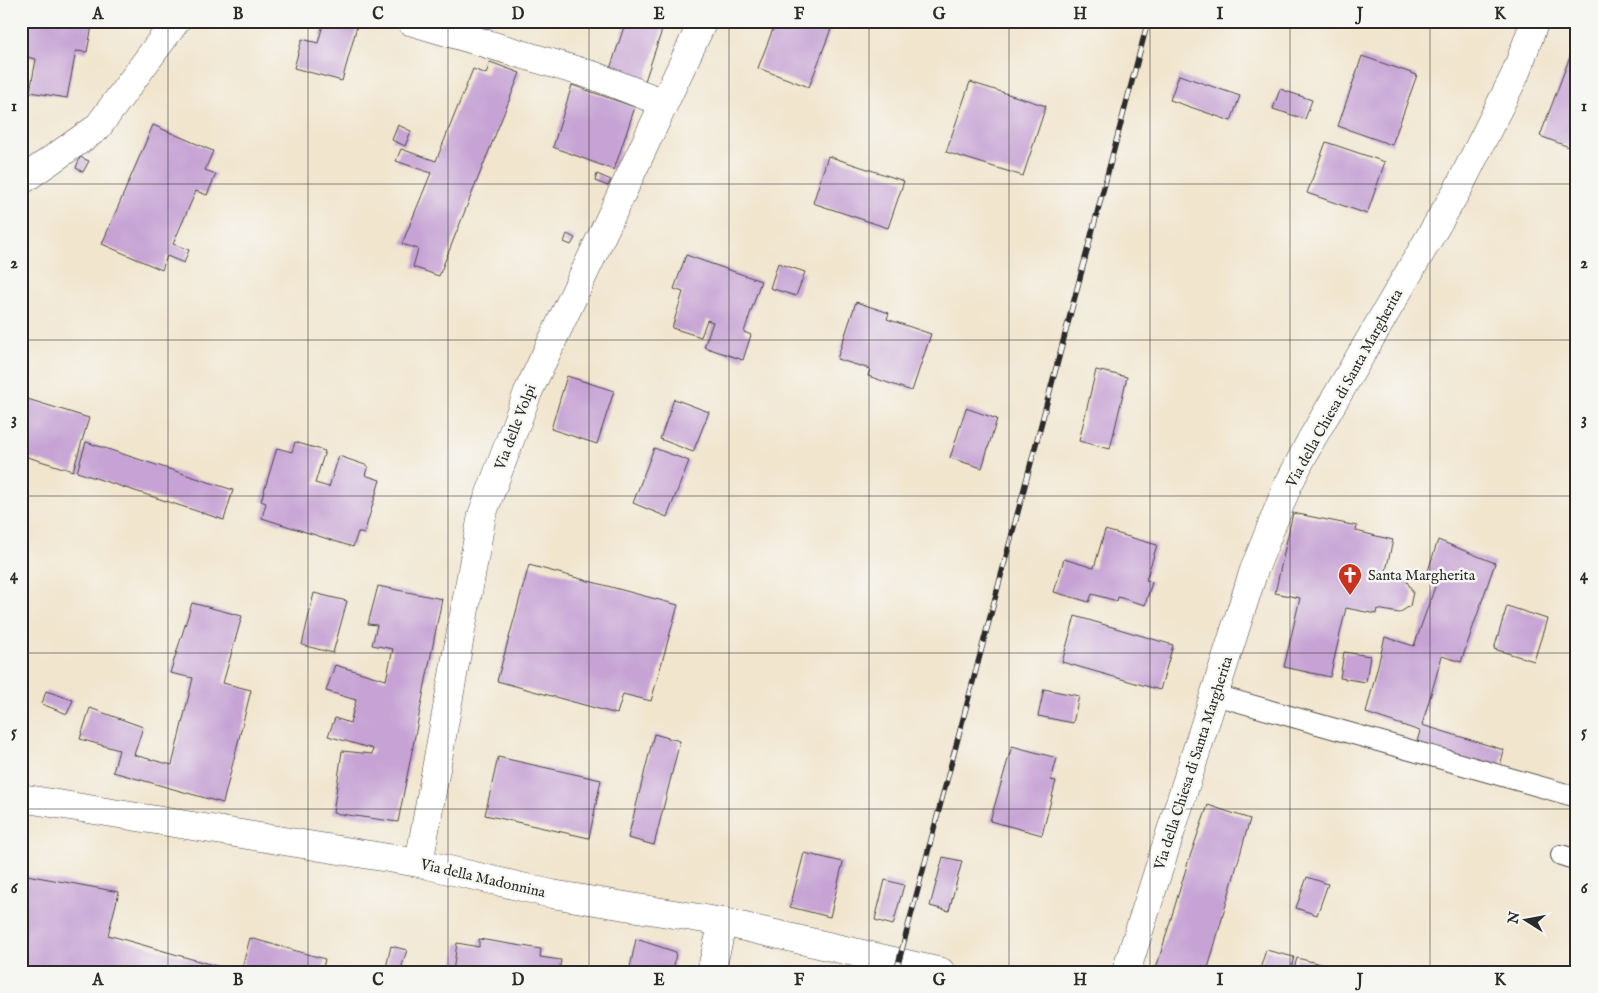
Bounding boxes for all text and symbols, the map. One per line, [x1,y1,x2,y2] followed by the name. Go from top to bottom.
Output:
[92,5,105,25] text: A
[233,5,244,25] text: B
[372,5,384,25] text: C
[512,5,525,25] text: D
[653,5,665,25] text: E
[794,5,805,25] text: F
[933,5,946,25] text: G
[1073,5,1087,25] text: H
[1217,5,1224,25] text: I
[1355,5,1364,25] text: J
[1494,5,1507,25] text: K
[11,97,17,117] text: 1
[1581,97,1587,117] text: 1
[10,254,18,274] text: 2
[1580,254,1588,274] text: 2
[1281,285,1407,491] street label: Via della Chiesa di Santa Margherita
[490,382,540,474] street label: Via delle Volpi
[11,410,17,430] text: 3
[1581,410,1587,430] text: 3
[1337,562,1363,596] church icon: Santa Margherita
[10,566,19,586] text: 4
[1368,566,1476,585] place label: Santa Margherita
[1580,566,1589,586] text: 4
[1150,653,1237,873] street label: Via della Chiesa di Santa Margherita
[11,723,17,743] text: 5
[1581,723,1587,743] text: 5
[418,855,548,902] street label: Via della Madonnina
[11,879,19,899] text: 6
[1581,879,1589,899] text: 6
[1500,896,1550,946] north arrow
[1504,910,1524,926] text: N
[92,971,105,991] text: A
[233,971,244,991] text: B
[372,971,384,991] text: C
[512,971,525,991] text: D
[653,971,665,991] text: E
[794,971,805,991] text: F
[933,971,946,991] text: G
[1073,971,1087,991] text: H
[1217,971,1224,991] text: I
[1355,971,1364,991] text: J
[1494,971,1507,991] text: K

